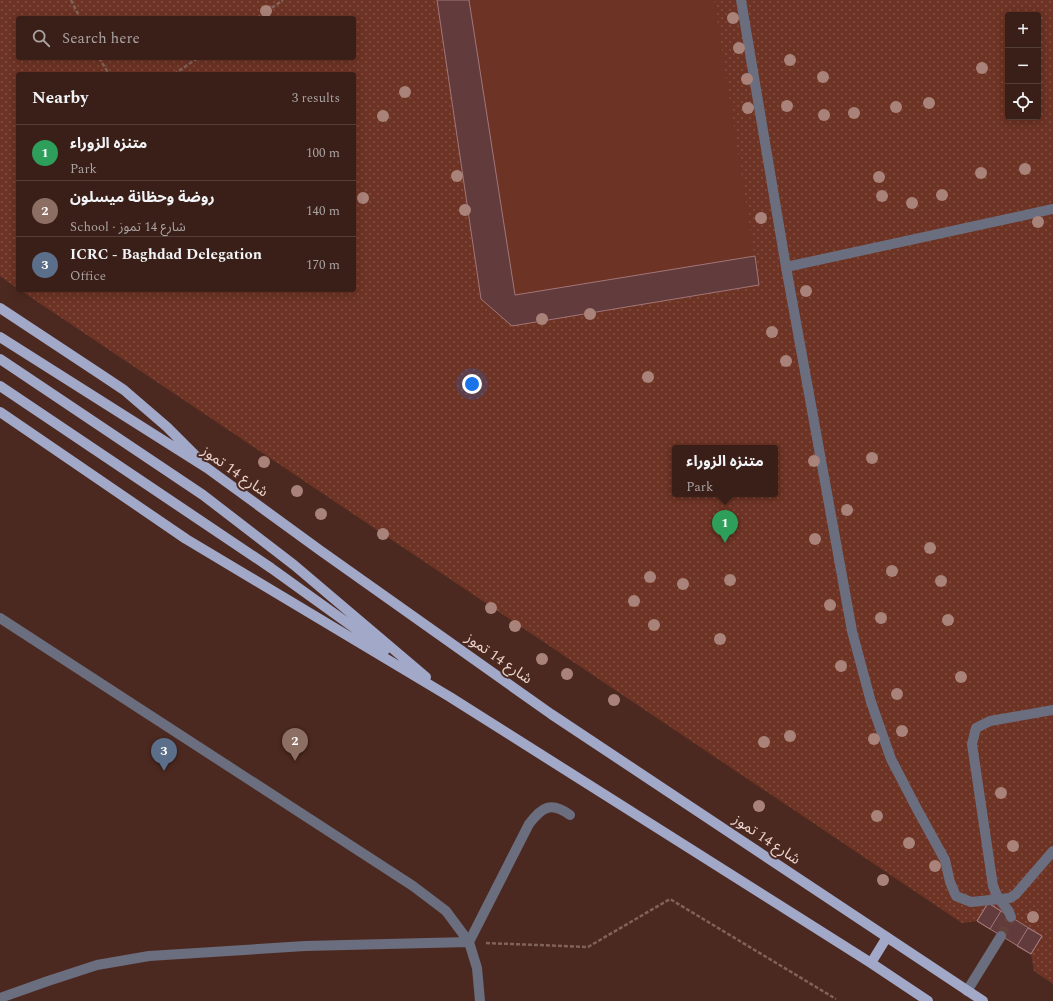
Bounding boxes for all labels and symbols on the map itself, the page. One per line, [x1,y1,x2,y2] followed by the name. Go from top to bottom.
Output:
[462,374,482,394] your location
[196,439,273,503] street label: شارع 14 تموز
[712,510,738,543] pin: 1
[460,626,537,690] street label: شارع 14 تموز
[282,728,308,761] pin: 2
[151,738,177,771] pin: 3
[727,808,805,871] street label: شارع 14 تموز

